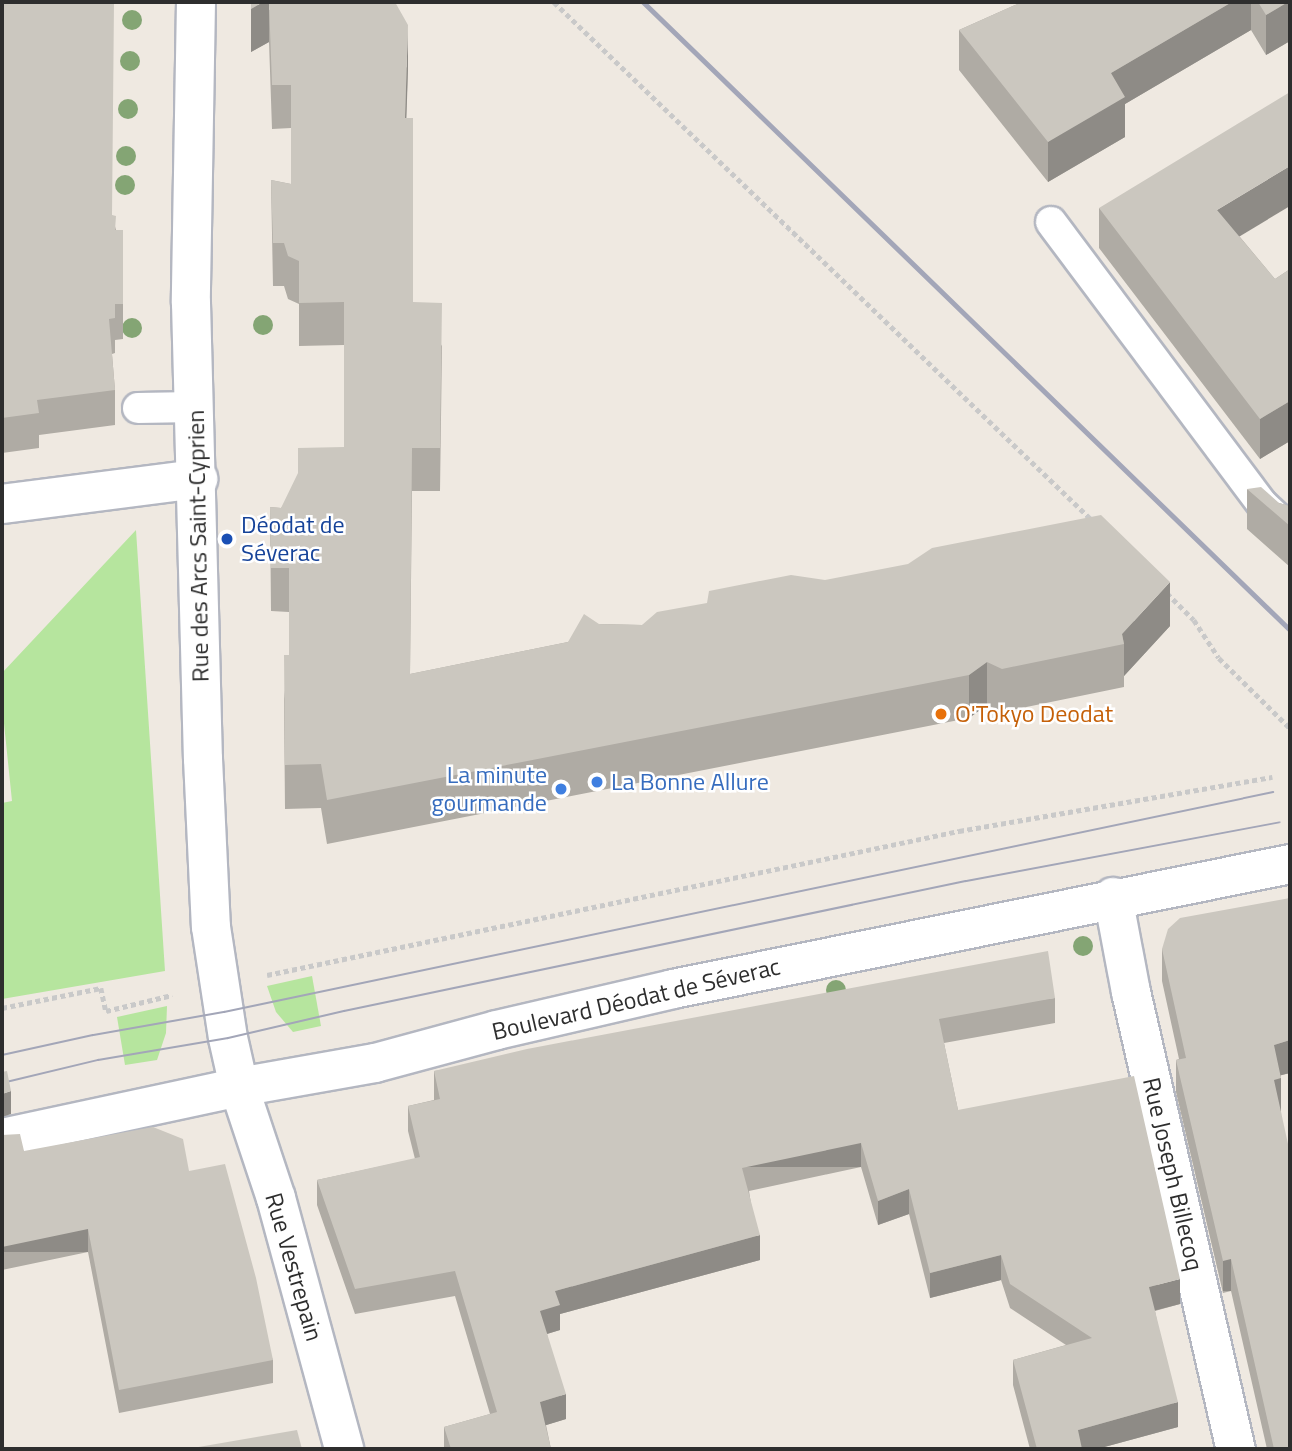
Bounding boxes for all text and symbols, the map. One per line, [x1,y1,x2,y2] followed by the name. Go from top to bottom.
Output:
[181,410,215,682] street label: Rue des Arcs Saint-Cyprien
[241,511,345,567] place label: Déodat de Séverac
[219,531,235,547] marker: Déodat de Séverac
[955,700,1113,728] place label: O'Tokyo Deodat
[933,706,949,722] marker: O'Tokyo Deodat
[431,761,547,817] place label: La minute gourmande
[611,768,769,796] place label: La Bonne Allure
[589,774,605,790] marker: La Bonne Allure
[553,781,569,797] marker: La minute gourmande
[489,952,783,1046] street label: Boulevard Déodat de Séverac
[1137,1075,1209,1273] street label: Rue Joseph Billecoq
[259,1190,329,1344] street label: Rue Vestrepain

